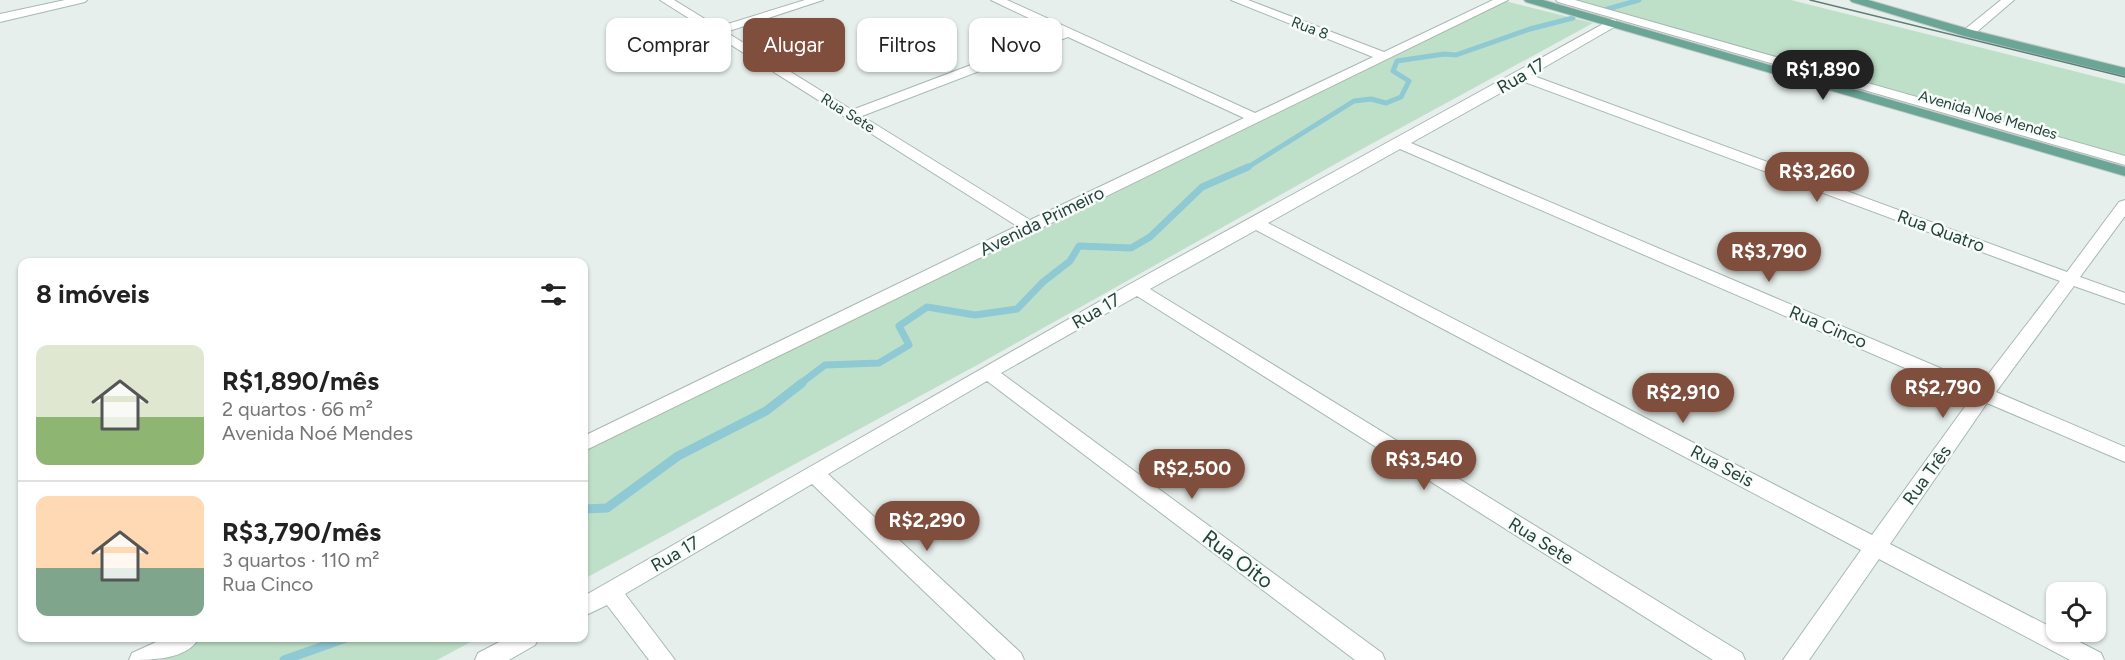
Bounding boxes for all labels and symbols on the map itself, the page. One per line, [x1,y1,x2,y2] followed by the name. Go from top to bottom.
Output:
[1289,13,1331,43] street label: Rua 8
[1768,50,1878,101] pin: R$1,890
[1493,53,1549,99] street label: Rua 17
[1917,87,2059,143] street label: Avenida Noé Mendes
[818,89,878,137] street label: Rua Sete
[1762,152,1872,203] pin: R$3,260
[976,181,1108,261] street label: Avenida Primeiro
[1894,205,1988,257] street label: Rua Quatro
[1714,232,1824,283] pin: R$3,790
[1068,288,1124,334] street label: Rua 17
[1786,301,1870,353] street label: Rua Cinco
[1888,368,1998,419] pin: R$2,790
[1628,373,1738,424] pin: R$2,910
[1369,440,1479,491] pin: R$3,540
[1687,440,1757,492] street label: Rua Seis
[1898,441,1956,509] street label: Rua Três
[1137,449,1247,500] pin: R$2,500
[872,501,982,552] pin: R$2,290
[1504,512,1578,570] street label: Rua Sete
[1198,524,1278,594] street label: Rua Oito
[647,531,703,577] street label: Rua 17

